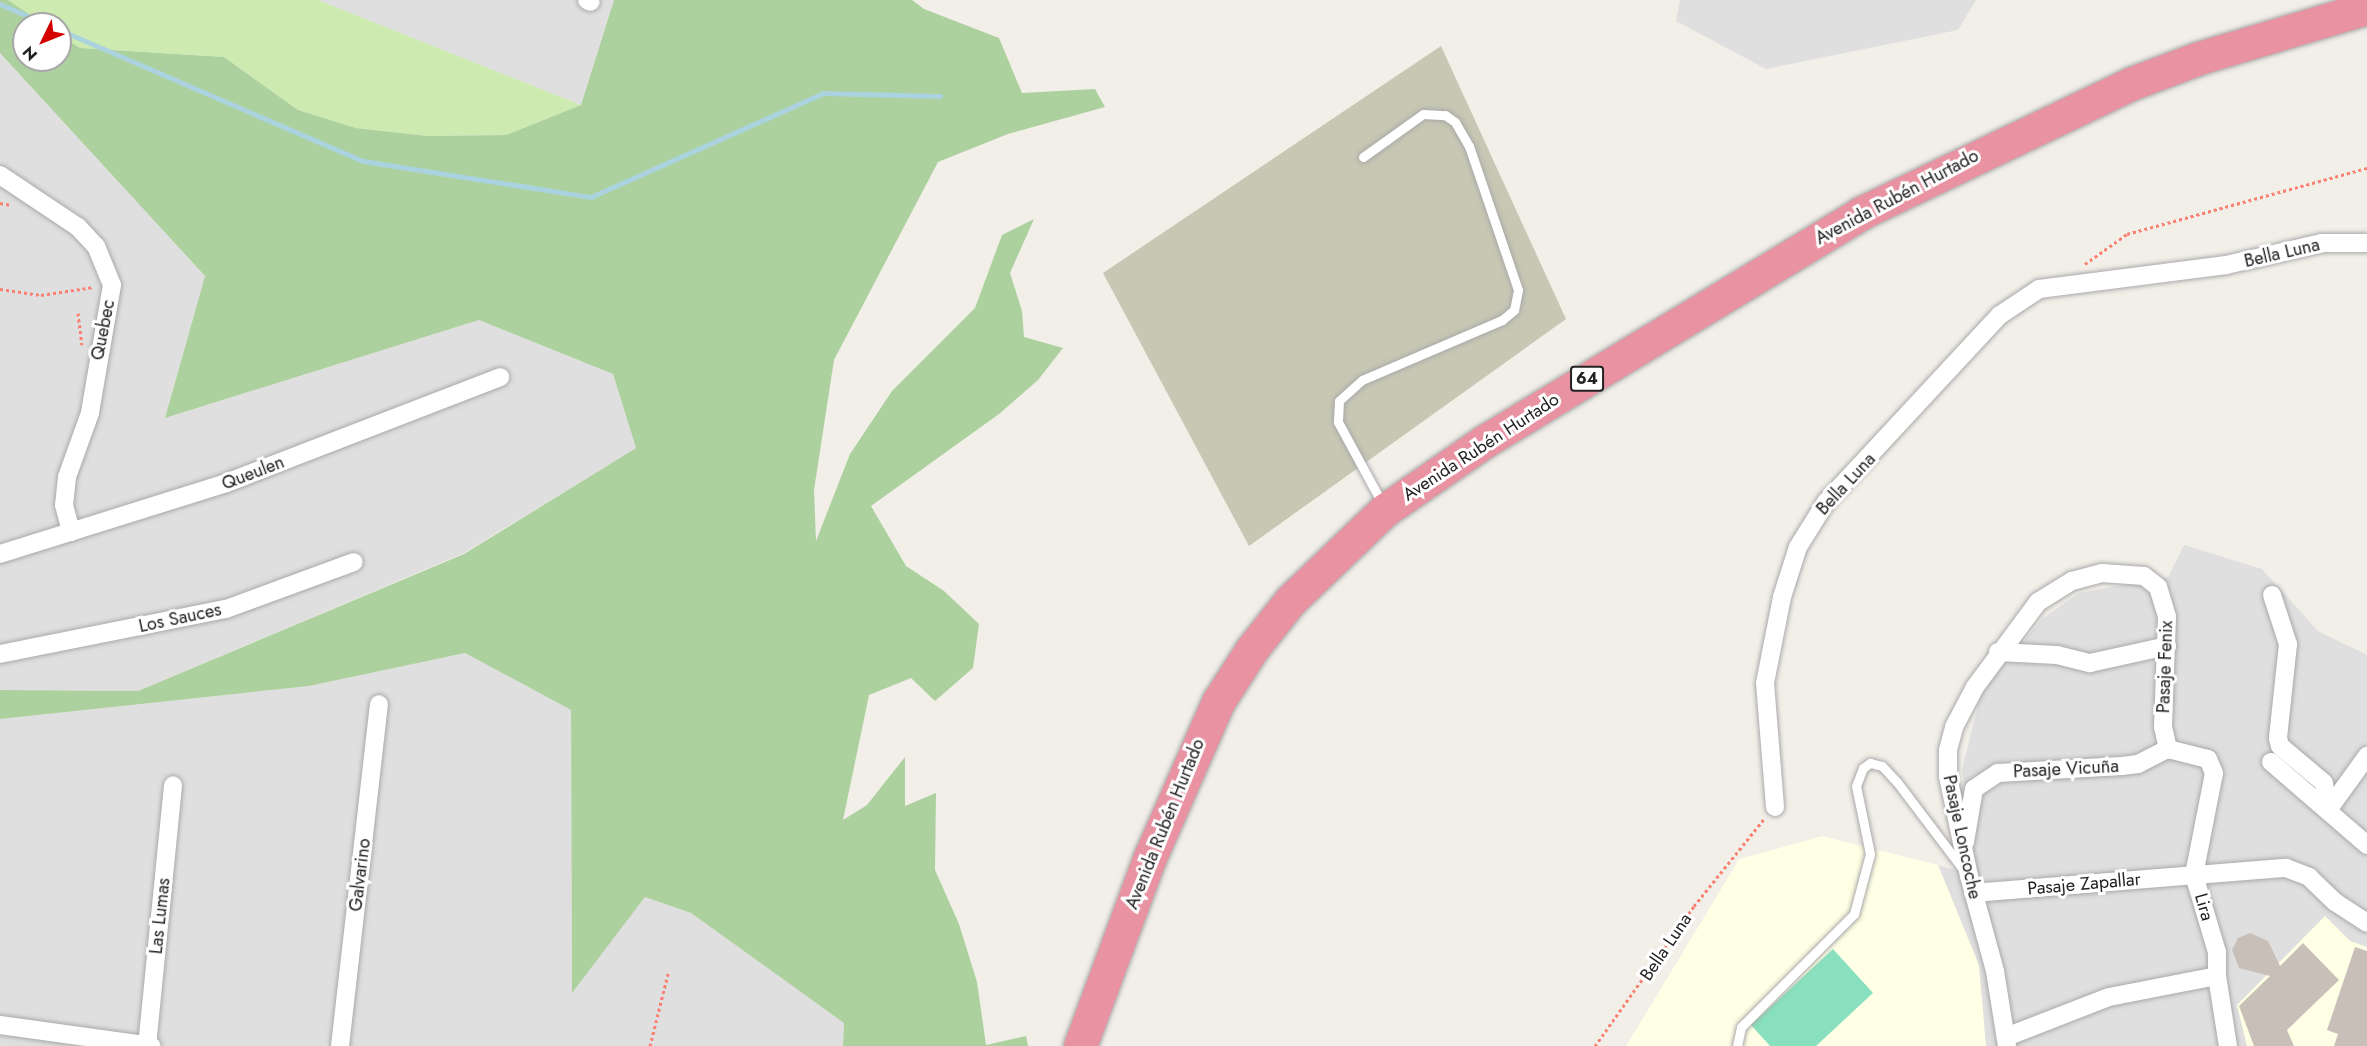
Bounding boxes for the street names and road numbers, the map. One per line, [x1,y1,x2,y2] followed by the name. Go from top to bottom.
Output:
[1812,145,1982,249] street label: Avenida Rubén Hurtado
[2242,234,2322,272] street label: Bella Luna
[87,298,119,362] street label: Quebec
[1569,366,1605,392] road number: 64
[1399,388,1563,506] street label: Avenida Rubén Hurtado
[1812,448,1880,520] street label: Bella Luna
[219,451,287,495] street label: Queulen
[137,599,223,637] street label: Los Sauces
[2153,620,2177,714] street label: Pasaje Fenix
[1121,736,1209,912] street label: Avenida Rubén Hurtado
[2013,755,2119,783] street label: Pasaje Vicuña
[1938,773,1986,901] street label: Pasaje Loncoche
[345,837,375,913] street label: Galvarino
[2026,868,2142,900] street label: Pasaje Zapallar
[145,877,175,955] street label: Las Lumas
[2190,891,2218,923] street label: Lira
[1636,909,1696,985] street label: Bella Luna

